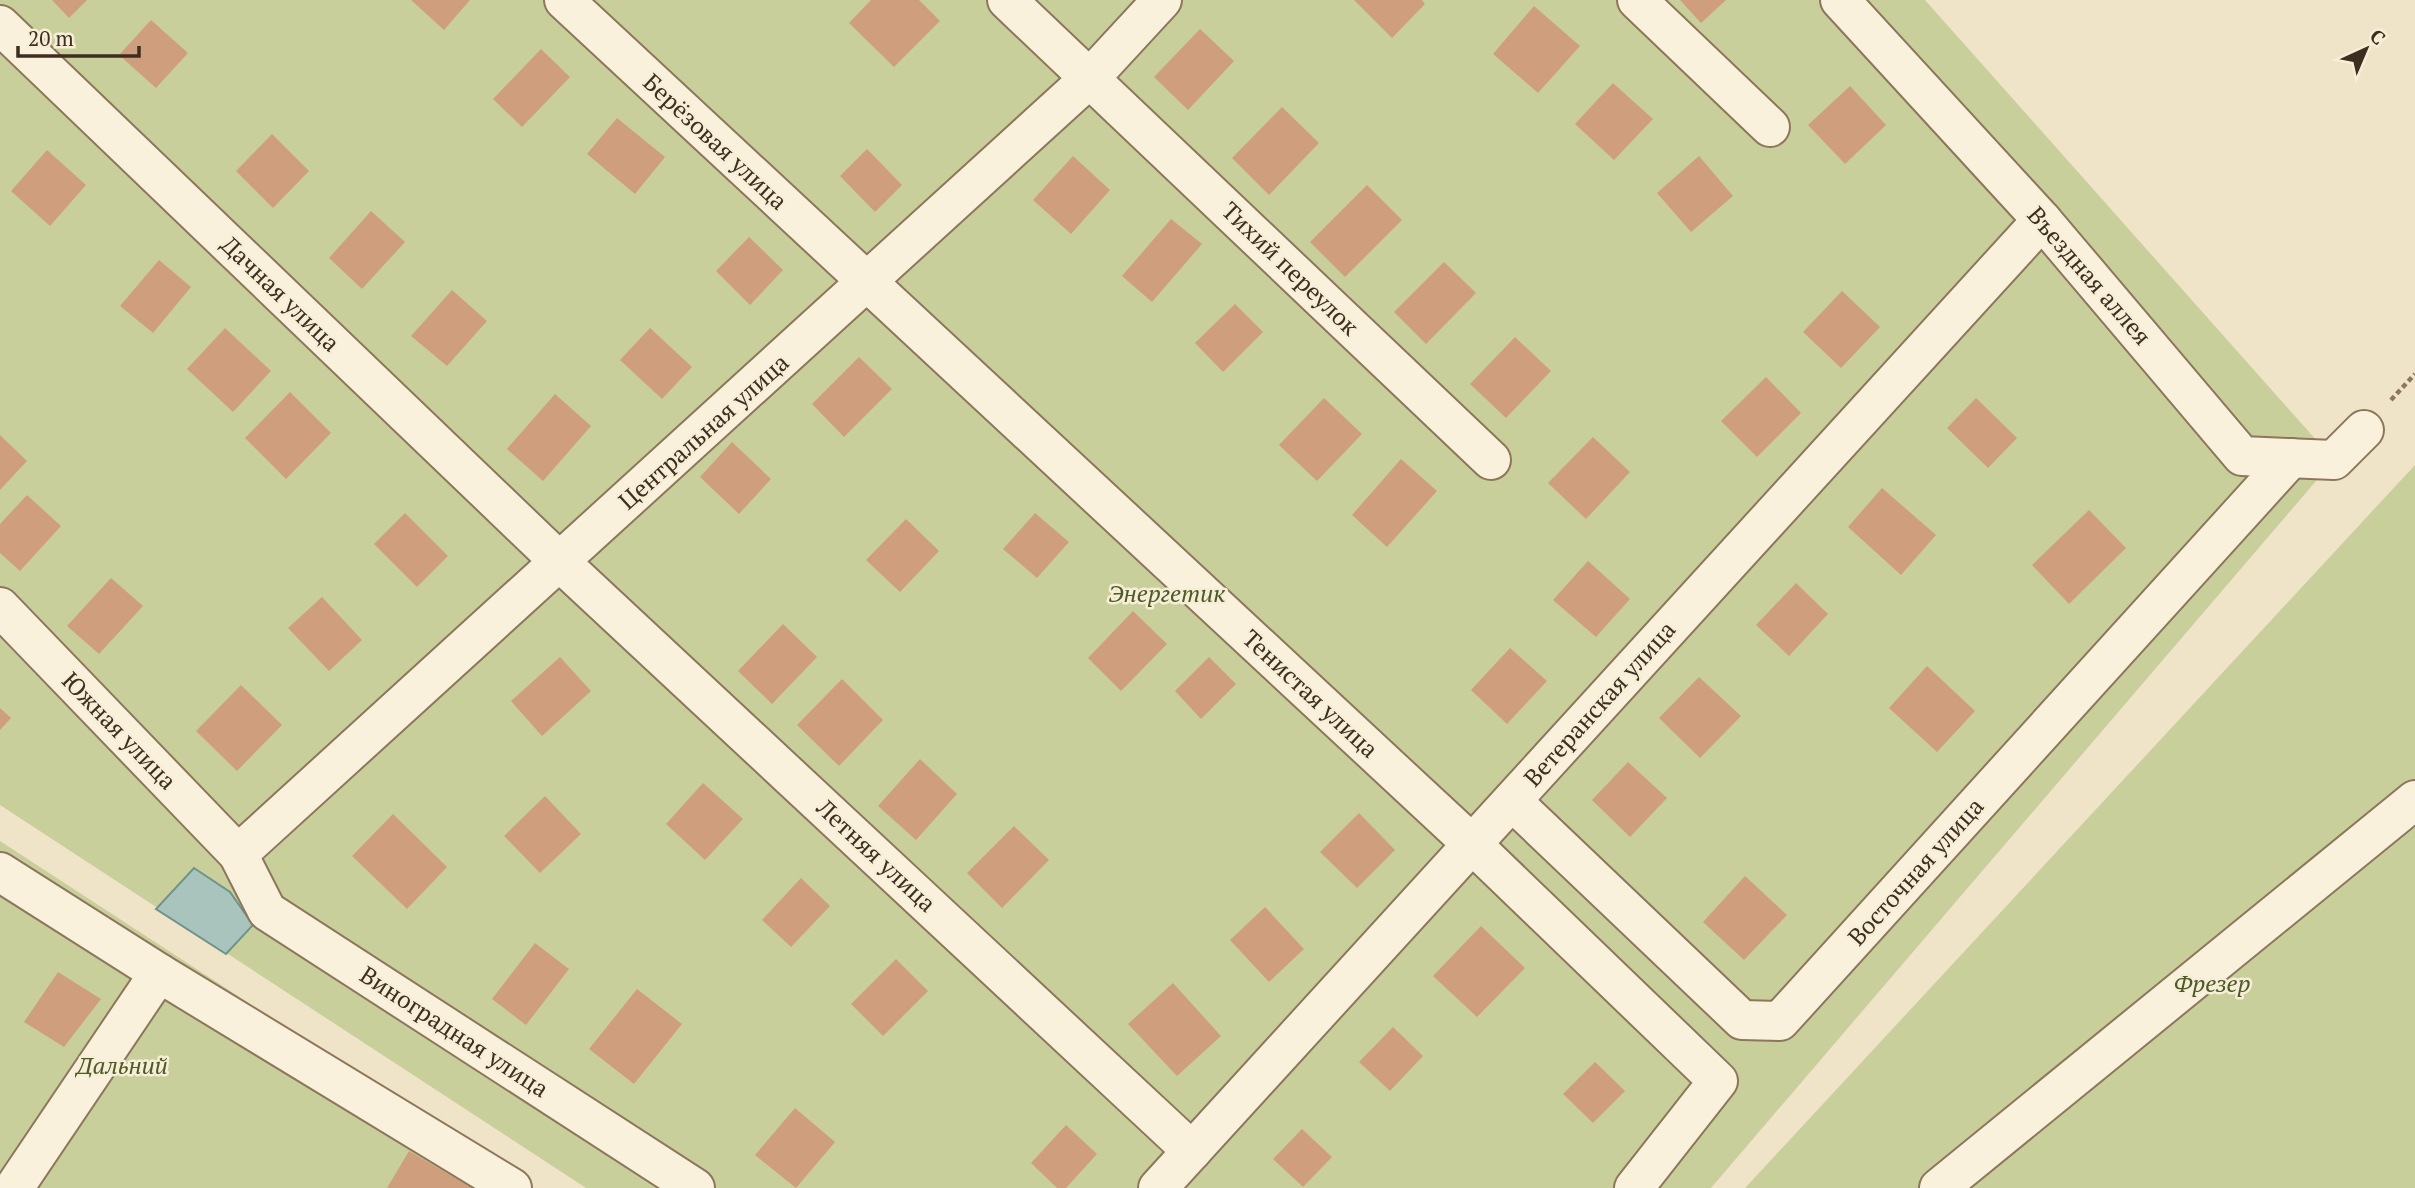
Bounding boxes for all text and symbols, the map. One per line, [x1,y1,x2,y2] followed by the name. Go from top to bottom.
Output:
[18,14,138,58] scale bar
[2331,14,2401,84] north arrow
[2365,23,2391,50] text: С
[28,24,74,52] text: 20 m
[637,66,795,216] street label: Берёзовая улица
[1215,194,1366,342] street label: Тихий переулок
[2021,199,2159,351] street label: Въездная аллея
[214,228,347,358] street label: Дачная улица
[611,346,795,516] street label: Центральная улица
[1109,577,1225,609] park label: Энергетик
[1516,614,1682,793] street label: Ветеранская улица
[1236,622,1385,764] street label: Тенистая улица
[56,665,184,796] street label: Южная улица
[810,791,943,919] street label: Летняя улица
[1840,791,1990,952] street label: Восточная улица
[354,958,555,1104] street label: Виноградная улица
[2174,967,2250,999] park label: Фрезер
[74,1049,168,1081] park label: Дальний

